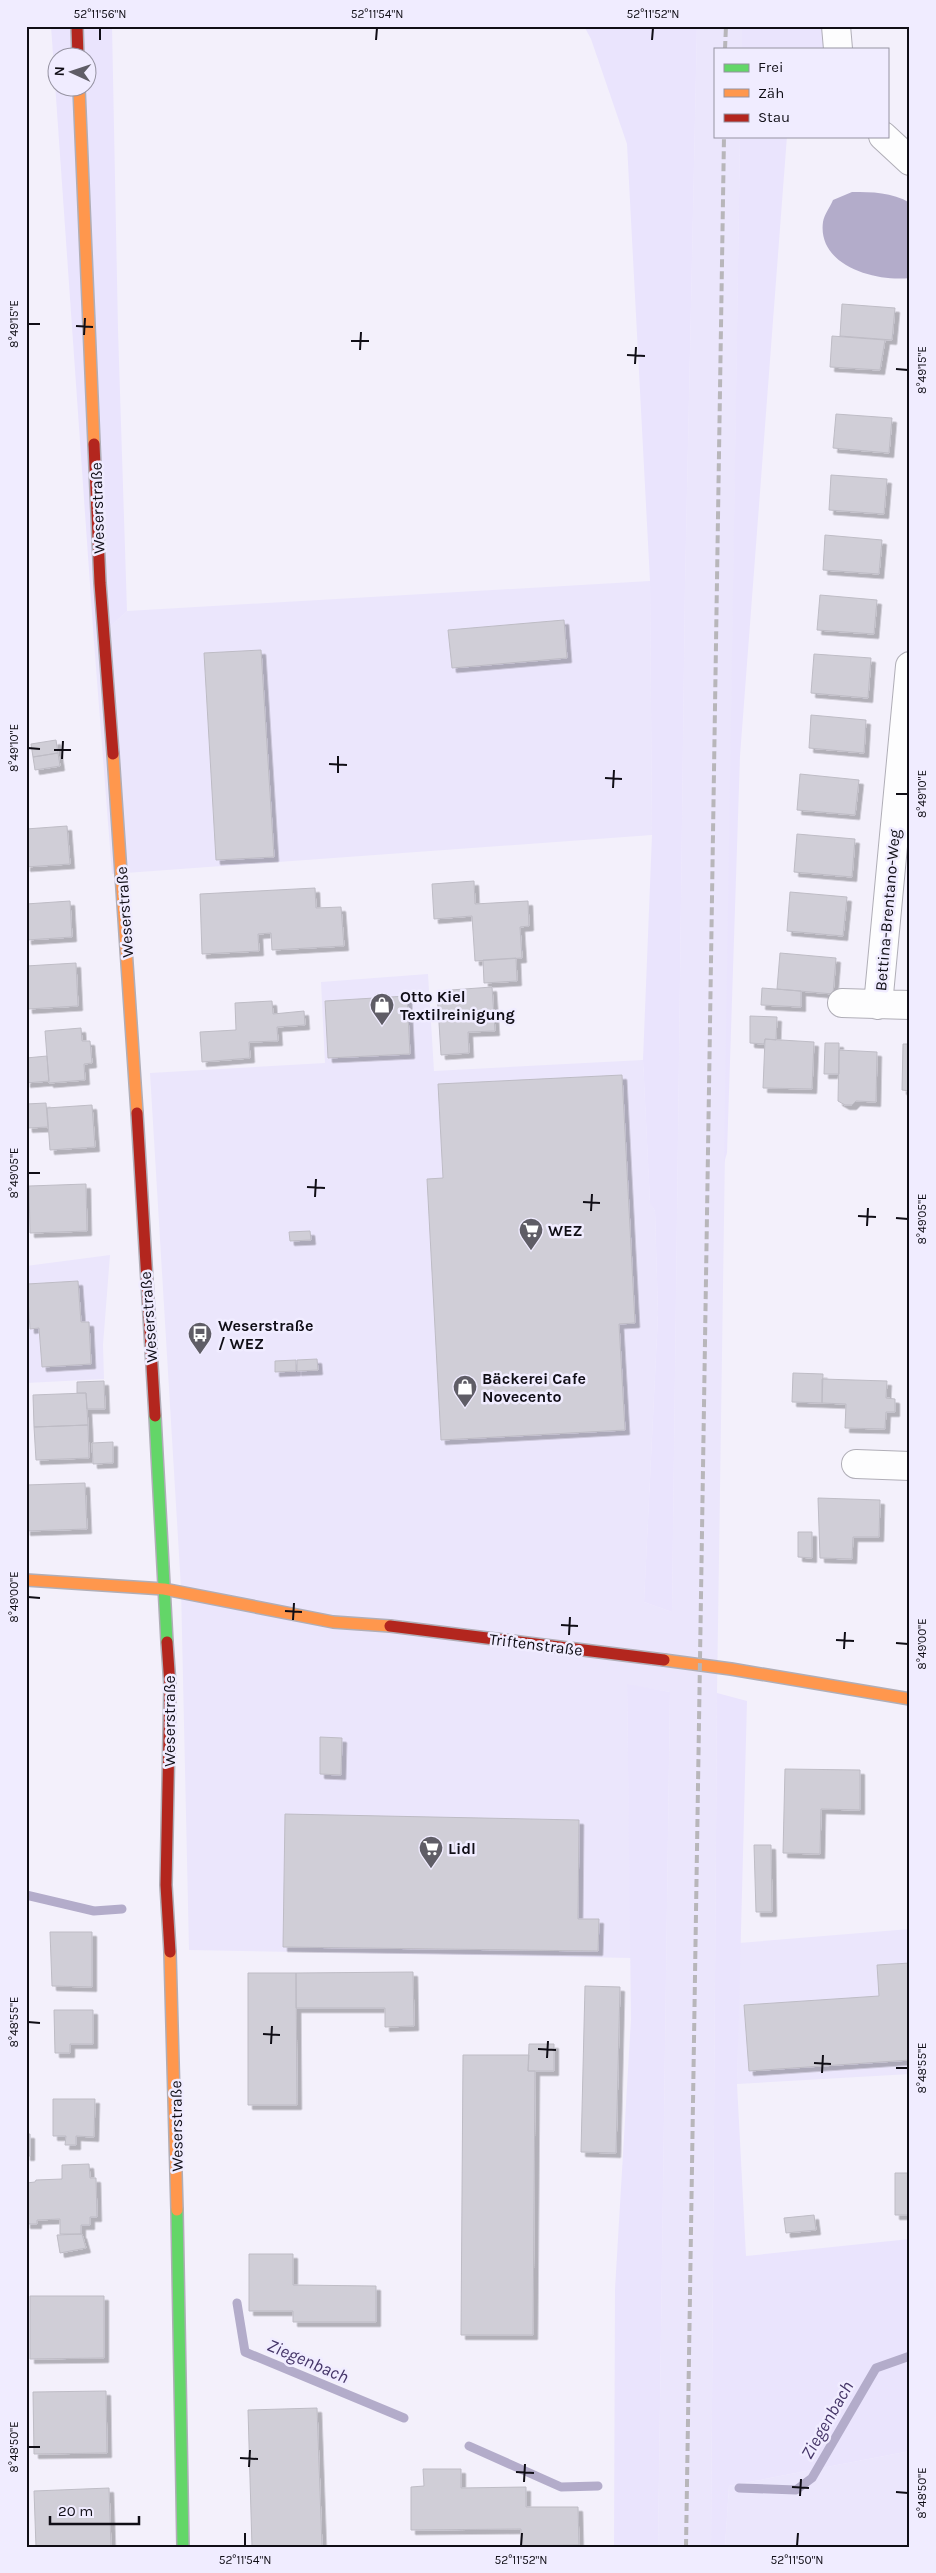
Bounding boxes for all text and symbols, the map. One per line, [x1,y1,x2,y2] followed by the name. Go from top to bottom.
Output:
[74,7,126,21] text: 52°11'56"N
[351,7,403,21] text: 52°11'54"N
[627,7,679,21] text: 52°11'52"N
[48,48,98,98] north arrow
[714,48,888,138] legend
[758,58,783,76] text: Frei
[51,66,68,77] text: N
[758,84,784,102] text: Zäh
[758,108,790,126] text: Stau
[7,300,21,348] text: 8°49'15"E
[915,346,929,394] text: 8°49'15"E
[86,462,109,554] street label: Weserstraße
[7,724,21,772] text: 8°49'10"E
[915,770,929,818] text: 8°49'10"E
[871,828,904,992] street label: Bettina-Brentano-Weg
[112,866,137,958] street label: Weserstraße
[400,987,515,1024] place label: Otto Kiel Textilreinigung
[369,992,395,1026] shop icon: Otto Kiel Textilreinigung
[7,1147,21,1199] text: 8°49'05"E
[915,1193,929,1245] text: 8°49'05"E
[518,1217,544,1251] supermarket icon: WEZ
[548,1221,583,1240] place label: WEZ
[136,1271,161,1363] street label: Weserstraße
[218,1316,313,1353] place label: Weserstraße / WEZ
[187,1321,213,1355] bus stop icon: Weserstraße / WEZ
[482,1369,586,1406] place label: Bäckerei Cafe Novecento
[452,1374,478,1408] shop icon: Bäckerei Cafe Novecento
[7,1571,21,1623] text: 8°49'00"E
[915,1618,929,1670] text: 8°49'00"E
[488,1629,584,1660] street label: Triftenstraße
[160,1675,179,1767] street label: Weserstraße
[418,1835,444,1869] supermarket icon: Lidl
[448,1839,476,1858] place label: Lidl
[7,1996,21,2048] text: 8°48'55"E
[915,2042,929,2094] text: 8°48'55"E
[166,2080,187,2172] street label: Weserstraße
[264,2334,352,2388] water label: Ziegenbach
[796,2377,858,2463] water label: Ziegenbach
[7,2421,21,2473] text: 8°48'50"E
[915,2467,929,2519] text: 8°48'50"E
[50,2493,139,2525] scale bar
[58,2502,93,2520] text: 20 m
[219,2553,271,2567] text: 52°11'54"N
[495,2553,547,2567] text: 52°11'52"N
[770,2553,824,2567] text: 52°11'50"N

